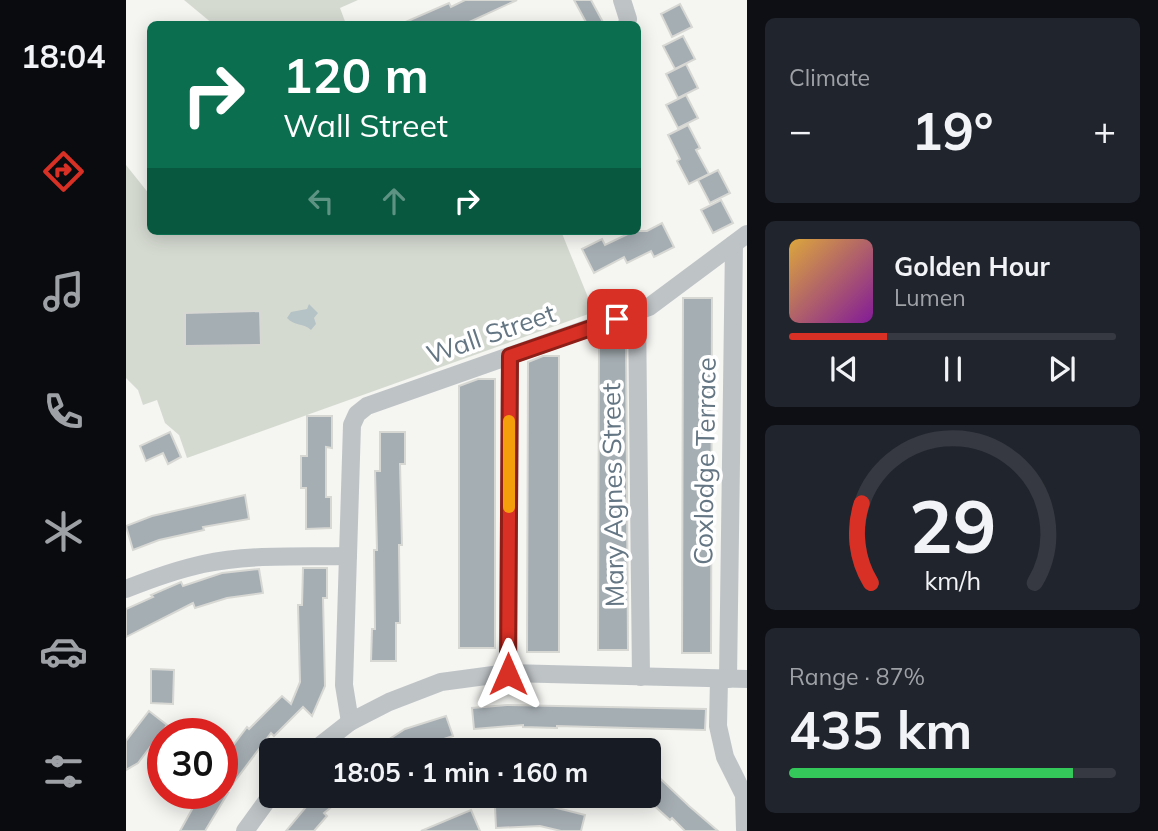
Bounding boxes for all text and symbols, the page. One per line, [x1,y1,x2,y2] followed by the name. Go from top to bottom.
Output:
[21,36,105,76] text: 18:04
[283,44,429,105] text: 120 m
[168,49,259,140] icon: right
[789,63,870,92] text: Climate
[911,98,994,163] text: 19°
[283,105,448,145] text: Wall Street
[789,106,812,154] text: −
[1093,106,1116,154] text: +
[39,147,88,196] icon: directions
[302,182,340,220] icon: left
[375,182,413,220] icon: ahead
[448,182,486,220] icon: right
[894,250,1050,283] text: Golden Hour
[39,267,88,316] icon: music
[894,283,966,312] text: Lumen
[587,289,647,349] pin
[422,296,560,371] street label: Wall Street
[598,300,636,338] icon: arrive
[825,350,863,388] icon: previous
[934,350,972,388] icon: pause
[1043,350,1081,388] icon: next
[686,357,723,565] street label: Coxlodge Terrace
[594,383,631,607] street label: Mary Agnes Street
[39,387,88,436] icon: phone
[909,481,996,572] text: 29
[39,507,88,556] icon: climate
[924,565,981,596] text: km/h
[39,627,88,676] icon: car
[471,637,545,711] position arrow
[789,662,925,691] text: Range · 87%
[789,697,972,762] text: 435 km
[147,718,238,809] speed limit sign: 30
[39,747,88,796] icon: filters
[332,756,588,789] text: 18:05 · 1 min · 160 m

